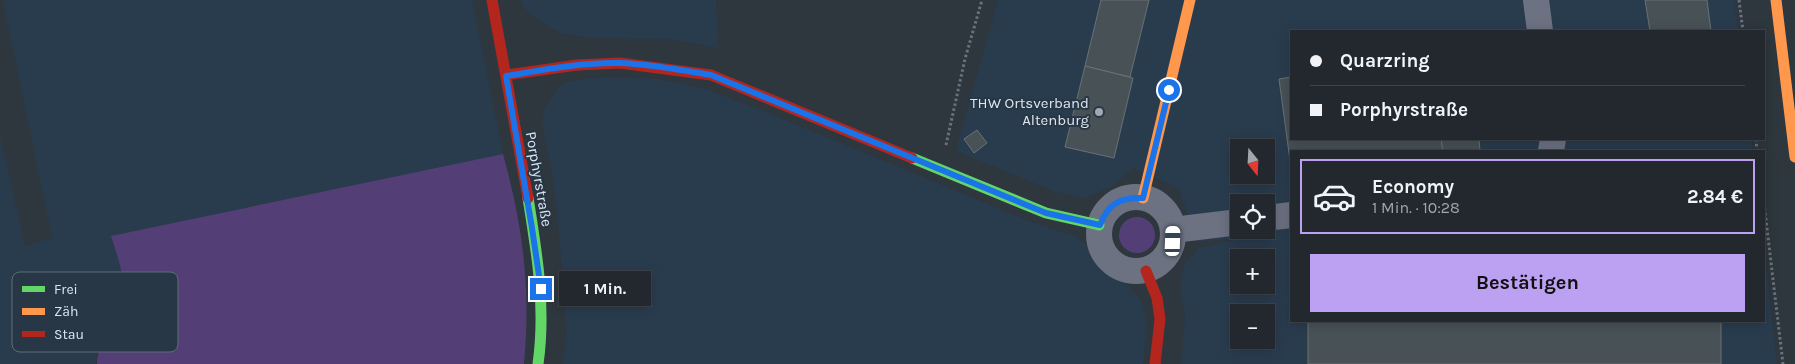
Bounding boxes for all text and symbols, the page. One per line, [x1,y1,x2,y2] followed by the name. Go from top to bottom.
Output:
[1340,50,1430,72] text: Quarzring
[1158,79,1180,101] route start
[970,94,1090,129] place label: THW Ortsverband Altenburg
[1340,99,1468,121] text: Porphyrstraße
[1093,106,1105,118] marker: THW Ortsverband Altenburg
[522,130,556,228] street label: Porphyrstraße
[1230,139,1275,184] north arrow
[1230,139,1275,349] map controls
[1312,174,1357,219] icon: car
[1372,176,1454,198] text: Economy
[1687,186,1743,208] text: 2.84 €
[1230,194,1275,239] button: locate
[1372,198,1460,217] text: 1 Min. · 10:28
[1164,226,1181,256] car
[1230,249,1275,294] button: +
[1310,254,1745,312] button: Bestätigen
[12,272,178,352] legend
[558,272,651,306] callout: 1 Min.
[530,278,552,300] route end
[584,279,626,298] text: 1 Min.
[54,281,78,298] text: Frei
[54,303,78,320] text: Zäh
[1230,304,1275,349] button: −
[54,326,84,343] text: Stau

